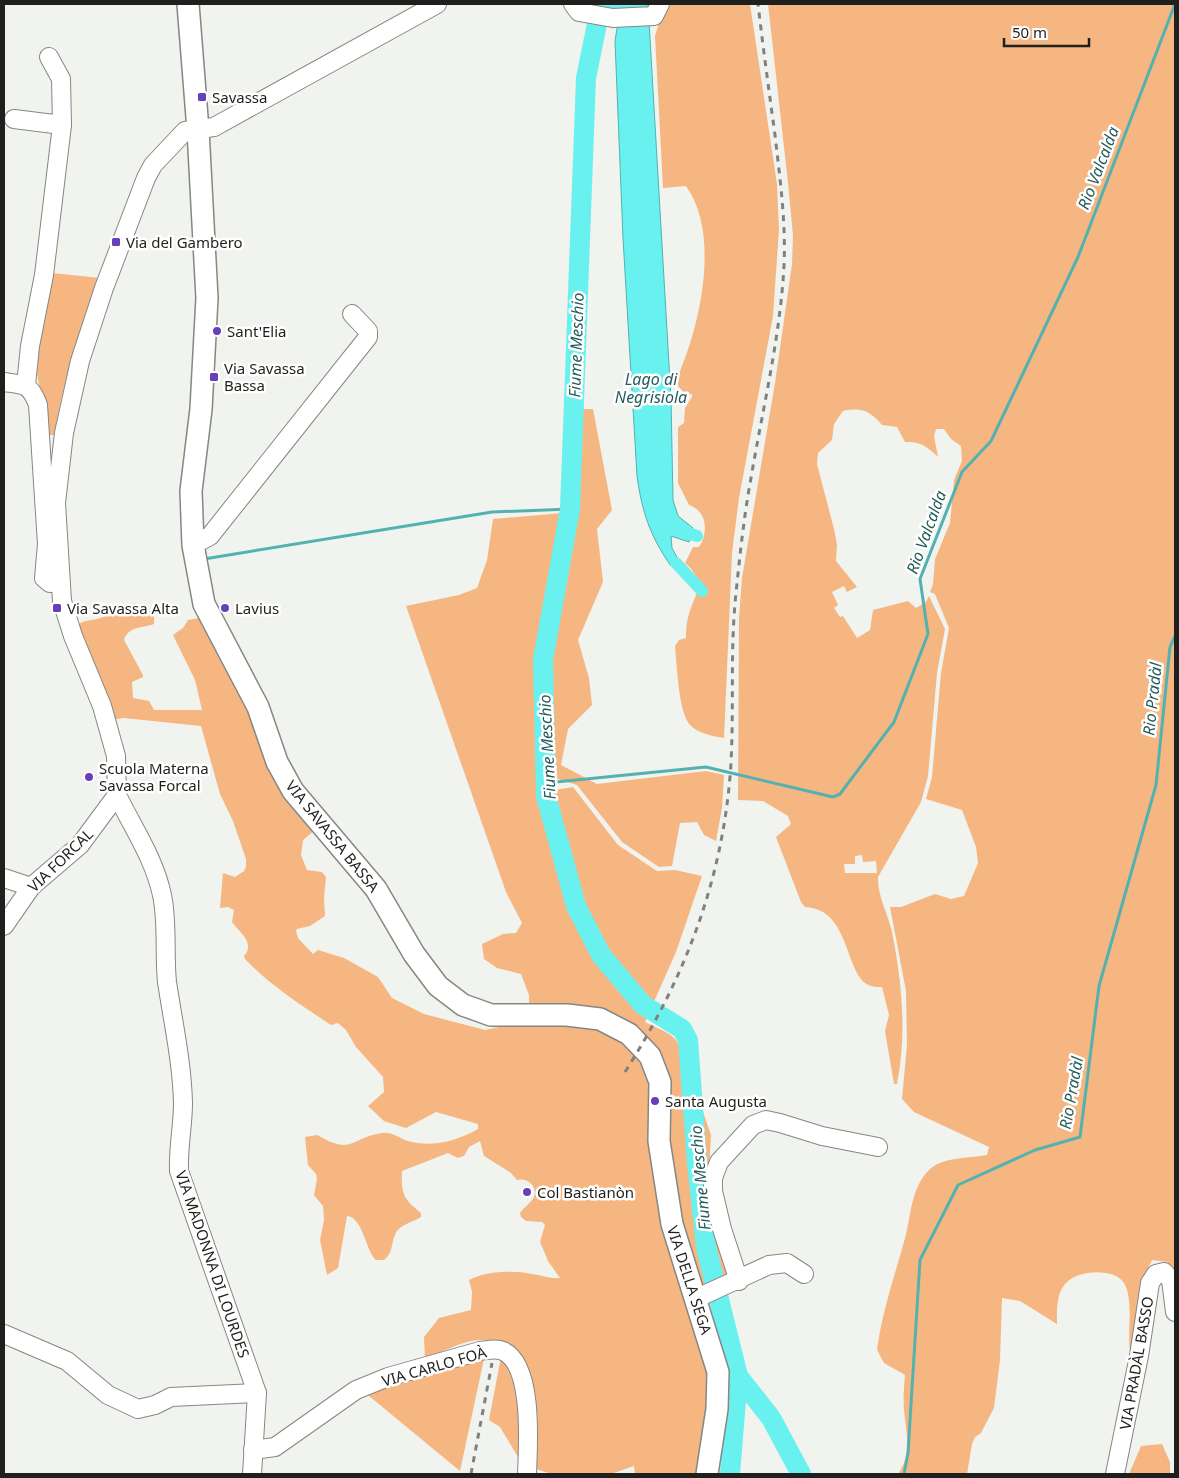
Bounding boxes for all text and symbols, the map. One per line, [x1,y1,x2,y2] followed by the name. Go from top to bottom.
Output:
[1004,15,1089,47] scale bar
[1012,22,1047,42] text: 50 m
[212,87,267,107] place label: Savassa
[196,91,208,103] marker: Savassa
[1072,123,1124,213] water label: Rio Valcalda
[126,232,243,252] place label: Via del Gambero
[110,236,122,248] marker: Via del Gambero
[563,292,589,398] water label: Fiume Meschio
[227,321,287,341] place label: Sant'Elia
[211,325,223,337] marker: Sant'Elia
[224,358,305,395] place label: Via Savassa Bassa
[615,368,687,408] water label: Lago di Negrisiola
[208,371,220,383] marker: Via Savassa Bassa
[901,487,951,577] water label: Rio Valcalda
[67,598,179,618] place label: Via Savassa Alta
[235,598,279,618] place label: Lavius
[51,602,63,614] marker: Via Savassa Alta
[219,602,231,614] marker: Lavius
[1137,661,1167,737] water label: Rio Pradàl
[533,694,561,800] water label: Fiume Meschio
[99,758,209,795] place label: Scuola Materna Savassa Forcal
[83,771,95,783] marker: Scuola Materna Savassa Forcal
[282,776,384,896] street label: VIA SAVASSA BASSA
[23,824,97,896] street label: VIA FORCAL
[1054,1054,1088,1131] water label: Rio Pradàl
[665,1091,767,1111] place label: Santa Augusta
[649,1095,661,1107] marker: Santa Augusta
[684,1125,716,1231] water label: Fiume Meschio
[172,1168,254,1360] street label: VIA MADONNA DI LOURDES
[537,1182,634,1202] place label: Col Bastianòn
[521,1186,533,1198] marker: Col Bastianòn
[663,1223,717,1337] street label: VIA DELLA SEGA
[1114,1295,1158,1431] street label: VIA PRADÀL BASSO
[379,1341,489,1390] street label: VIA CARLO FOÀ

